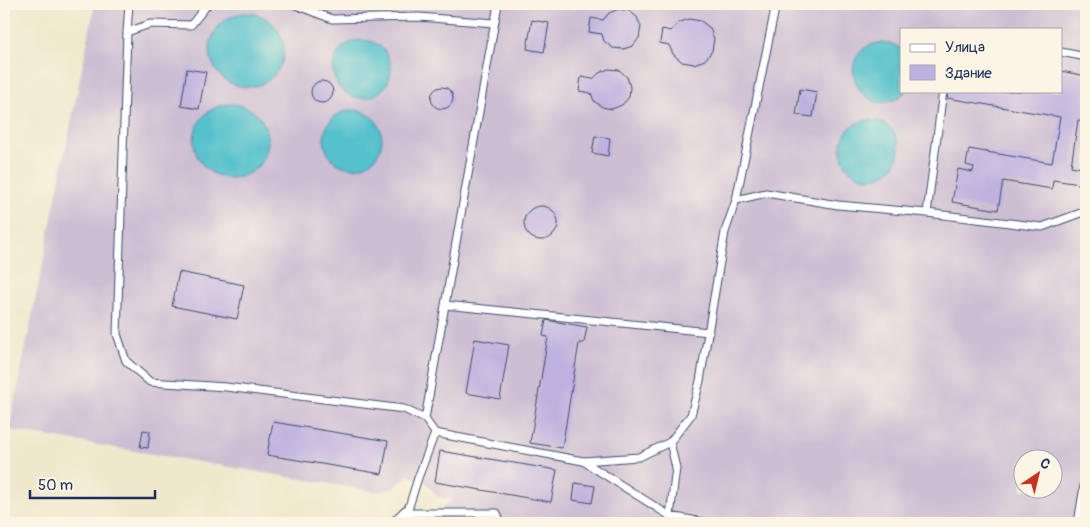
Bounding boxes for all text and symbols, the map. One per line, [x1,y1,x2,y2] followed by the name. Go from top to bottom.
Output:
[900,28,1062,92] legend
[945,38,985,57] text: Улица
[945,64,992,83] text: Здание
[1012,450,1062,500] north arrow
[1037,454,1054,473] text: С
[30,467,155,499] scale bar
[38,476,73,495] text: 50 m

